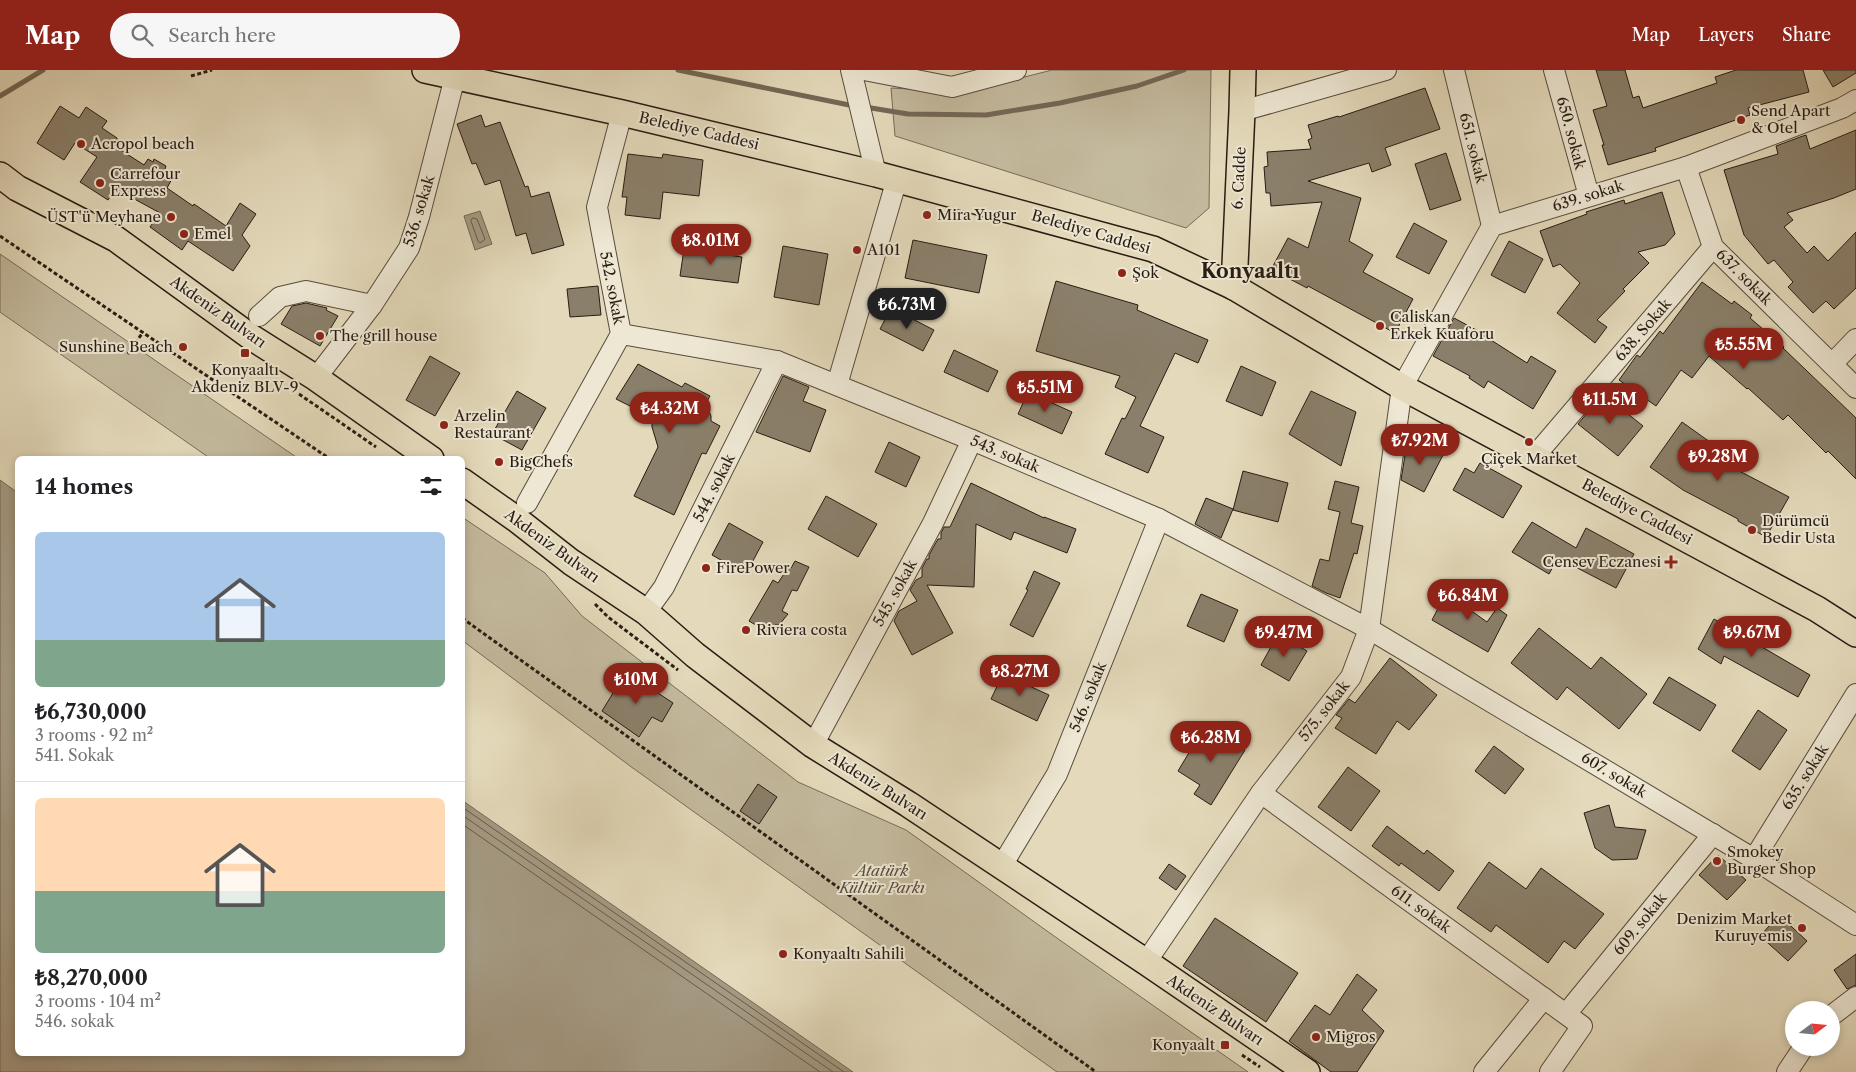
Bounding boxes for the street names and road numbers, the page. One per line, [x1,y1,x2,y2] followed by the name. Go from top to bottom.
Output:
[1553,94,1591,173] street label: 650. sokak
[637,107,762,154] street label: Belediye Caddesi
[1456,111,1492,186] street label: 651. sokak
[1227,146,1250,210] street label: 6. Cadde
[399,172,439,249] street label: 536. sokak
[1550,175,1627,215] street label: 639. sokak
[1029,205,1153,258] street label: Belediye Caddesi
[1712,244,1778,310] street label: 637. sokak
[596,250,629,327] street label: 542. sokak
[166,271,270,352] street label: Akdeniz Bulvarı
[1610,293,1676,365] street label: 638. Sokak
[968,430,1044,477] street label: 543. sokak
[688,449,739,525] street label: 544. sokak
[1579,474,1696,549] street label: Belediye Caddesi
[500,504,604,587] street label: Akdeniz Bulvarı
[868,555,921,630] street label: 545. sokak
[1065,658,1111,735] street label: 546. sokak
[1294,675,1354,745] street label: 575. sokak
[1777,739,1833,813] street label: 635. sokak
[824,747,932,824] street label: Akdeniz Bulvarı
[1578,748,1652,802] street label: 607. sokak
[1387,880,1456,938] street label: 611. sokak
[1609,888,1671,959] street label: 609. sokak
[1162,970,1268,1049] street label: Akdeniz Bulvarı

